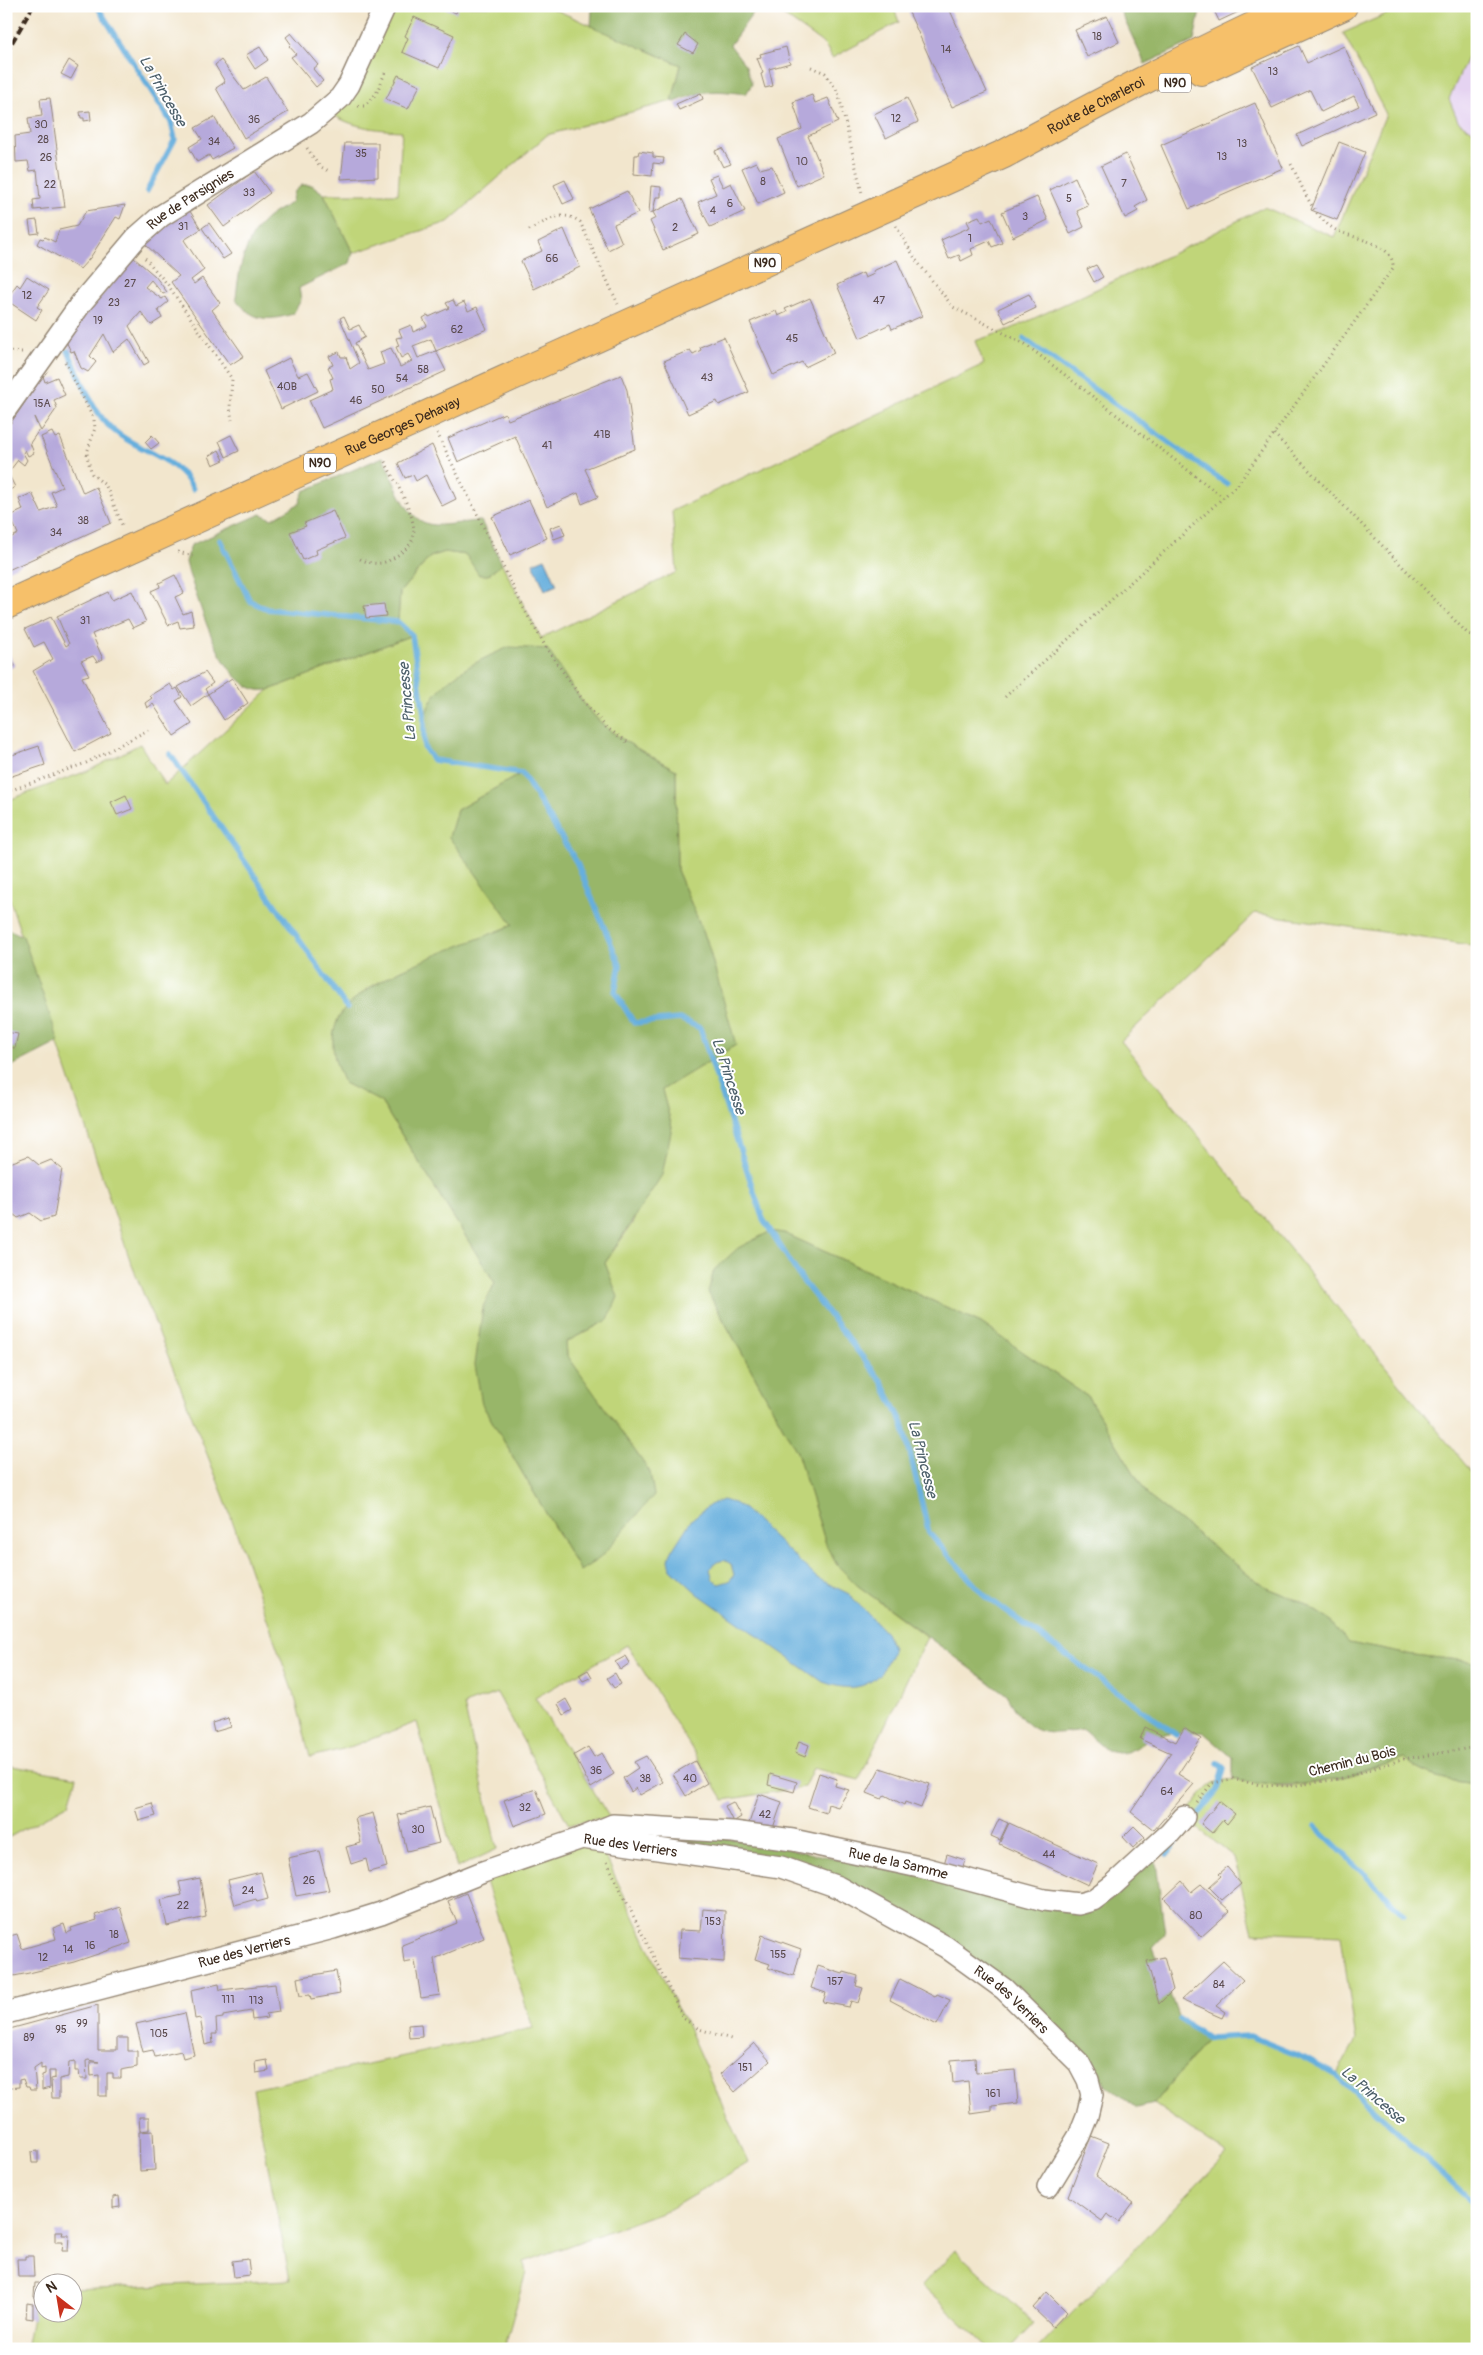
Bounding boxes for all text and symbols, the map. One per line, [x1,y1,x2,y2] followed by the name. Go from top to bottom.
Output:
[1092,30,1102,43] house number: 18
[941,43,952,56] house number: 14
[135,52,191,132] water label: La Princesse
[1268,65,1278,78] house number: 13
[1045,73,1148,138] street label: Route de Charleroi
[1159,74,1191,92] road number: N90
[891,112,901,125] house number: 12
[248,113,260,126] house number: 36
[34,118,48,131] house number: 30
[37,133,49,146] house number: 28
[208,135,221,148] house number: 34
[1237,137,1247,150] house number: 13
[355,147,367,160] house number: 35
[1217,150,1227,163] house number: 13
[40,151,52,164] house number: 26
[796,155,808,168] house number: 10
[143,165,238,234] street label: Rue de Parsignies
[760,175,766,188] house number: 8
[1121,177,1127,190] house number: 7
[44,178,56,191] house number: 22
[243,186,255,199] house number: 33
[1066,192,1072,205] house number: 5
[727,197,733,210] house number: 6
[710,204,717,217] house number: 4
[1022,210,1028,223] house number: 3
[178,220,188,233] house number: 31
[672,221,678,234] house number: 2
[968,232,972,245] house number: 1
[546,252,558,265] house number: 66
[749,254,781,272] road number: N90
[124,277,136,290] house number: 27
[22,289,32,302] house number: 12
[873,294,885,307] house number: 47
[108,296,120,309] house number: 23
[93,314,103,327] house number: 19
[451,323,463,336] house number: 62
[786,332,798,345] house number: 45
[417,363,429,376] house number: 58
[701,371,713,384] house number: 43
[396,372,409,385] house number: 54
[277,380,297,393] house number: 40B
[371,383,385,396] house number: 50
[342,393,463,460] street label: Rue Georges Dehavay
[350,394,362,407] house number: 46
[33,397,51,410] house number: 15A
[594,428,610,441] house number: 41B
[542,439,552,452] house number: 41
[304,453,336,472] road number: N90
[77,514,89,527] house number: 38
[50,526,63,539] house number: 34
[80,614,90,627] house number: 31
[394,660,420,742] water label: La Princesse
[707,1036,750,1118] water label: La Princesse
[904,1419,942,1501] water label: La Princesse
[1307,1742,1398,1780] street label: Chemin du Bois
[590,1764,602,1777] house number: 36
[639,1772,651,1785] house number: 38
[683,1772,697,1785] house number: 40
[1161,1785,1174,1798] house number: 64
[519,1801,531,1814] house number: 32
[759,1808,771,1821] house number: 42
[411,1823,425,1836] house number: 30
[583,1830,679,1861] street label: Rue des Verriers
[847,1844,950,1883] street label: Rue de la Samme
[1043,1848,1056,1861] house number: 44
[303,1874,315,1887] house number: 26
[242,1884,255,1897] house number: 24
[177,1899,189,1912] house number: 22
[1189,1909,1203,1922] house number: 80
[705,1915,721,1928] house number: 153
[109,1928,119,1941] house number: 18
[196,1931,293,1972] street label: Rue des Verriers
[85,1939,95,1952] house number: 16
[63,1943,74,1956] house number: 14
[770,1948,786,1961] house number: 155
[38,1951,48,1964] house number: 12
[971,1962,1052,2038] street label: Rue des Verriers
[827,1975,843,1988] house number: 157
[1213,1978,1226,1991] house number: 84
[222,1993,234,2006] house number: 111
[249,1994,263,2007] house number: 113
[76,2017,88,2030] house number: 99
[55,2023,67,2036] house number: 95
[150,2027,168,2040] house number: 105
[23,2031,35,2044] house number: 89
[738,2061,752,2074] house number: 151
[1337,2062,1410,2129] water label: La Princesse
[985,2087,1001,2100] house number: 161
[32,2272,82,2322] north arrow
[43,2278,60,2297] text: N

